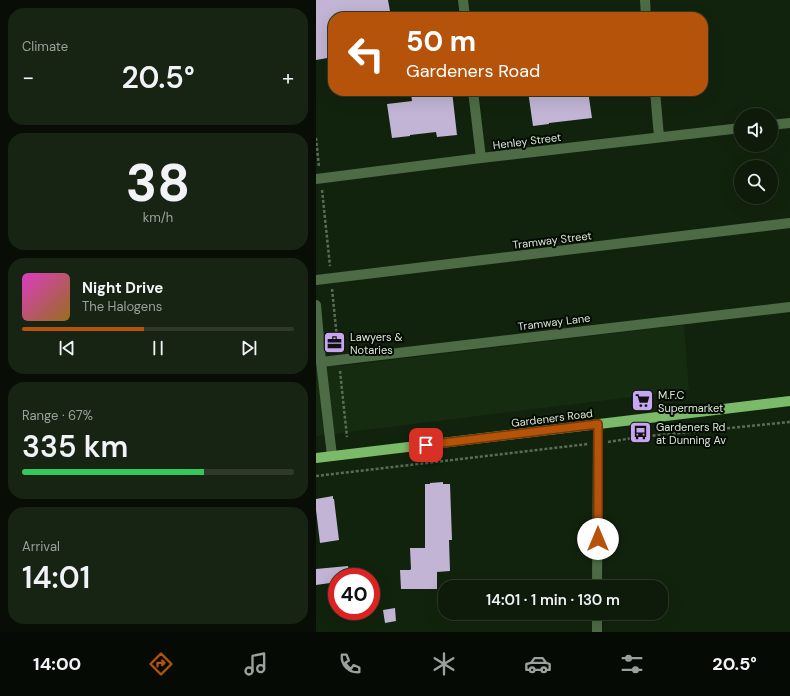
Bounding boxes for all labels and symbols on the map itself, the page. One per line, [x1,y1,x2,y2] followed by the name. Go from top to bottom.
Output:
[492,130,562,152] street label: Henley Street
[512,228,592,252] street label: Tramway Street
[517,311,591,333] street label: Tramway Lane
[321,330,347,356] office icon: Lawyers & Notaries
[350,330,403,357] place label: Lawyers & Notaries
[629,388,655,414] supermarket icon: M.F.C Supermarket
[658,388,723,415] place label: M.F.C Supermarket
[510,406,594,430] street label: Gardeners Road
[628,420,654,446] bus stop icon: Gardeners Rd at Dunning Av
[656,420,726,447] place label: Gardeners Rd at Dunning Av
[409,428,443,462] pin
[577,518,619,560] position arrow
[328,568,380,620] speed limit sign: 40

